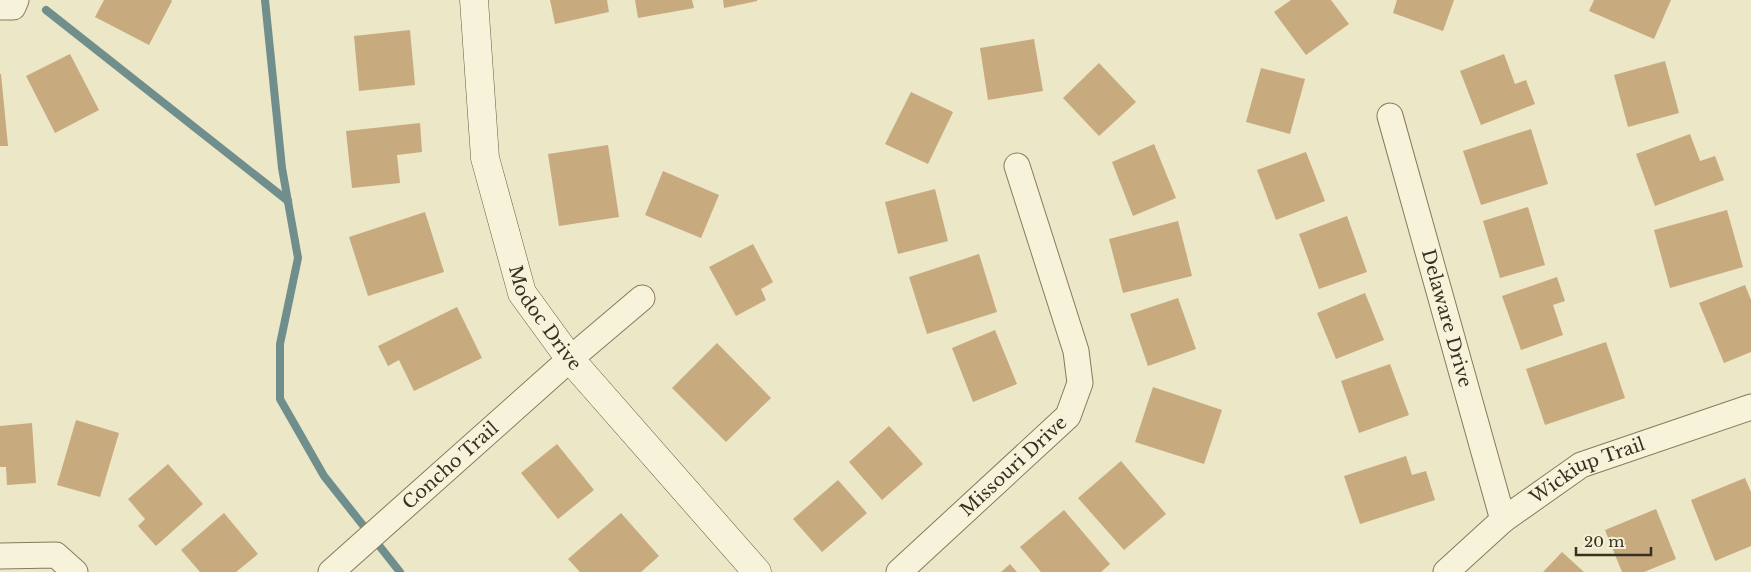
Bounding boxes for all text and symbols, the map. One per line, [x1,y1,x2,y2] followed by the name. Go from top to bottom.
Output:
[1417,247,1476,390] street label: Delaware Drive
[504,263,586,375] street label: Modoc Drive
[956,412,1072,521] street label: Missouri Drive
[398,417,503,514] street label: Concho Trail
[1525,433,1648,509] street label: Wickiup Trail
[1576,524,1651,556] scale bar
[1584,532,1624,551] text: 20 m

